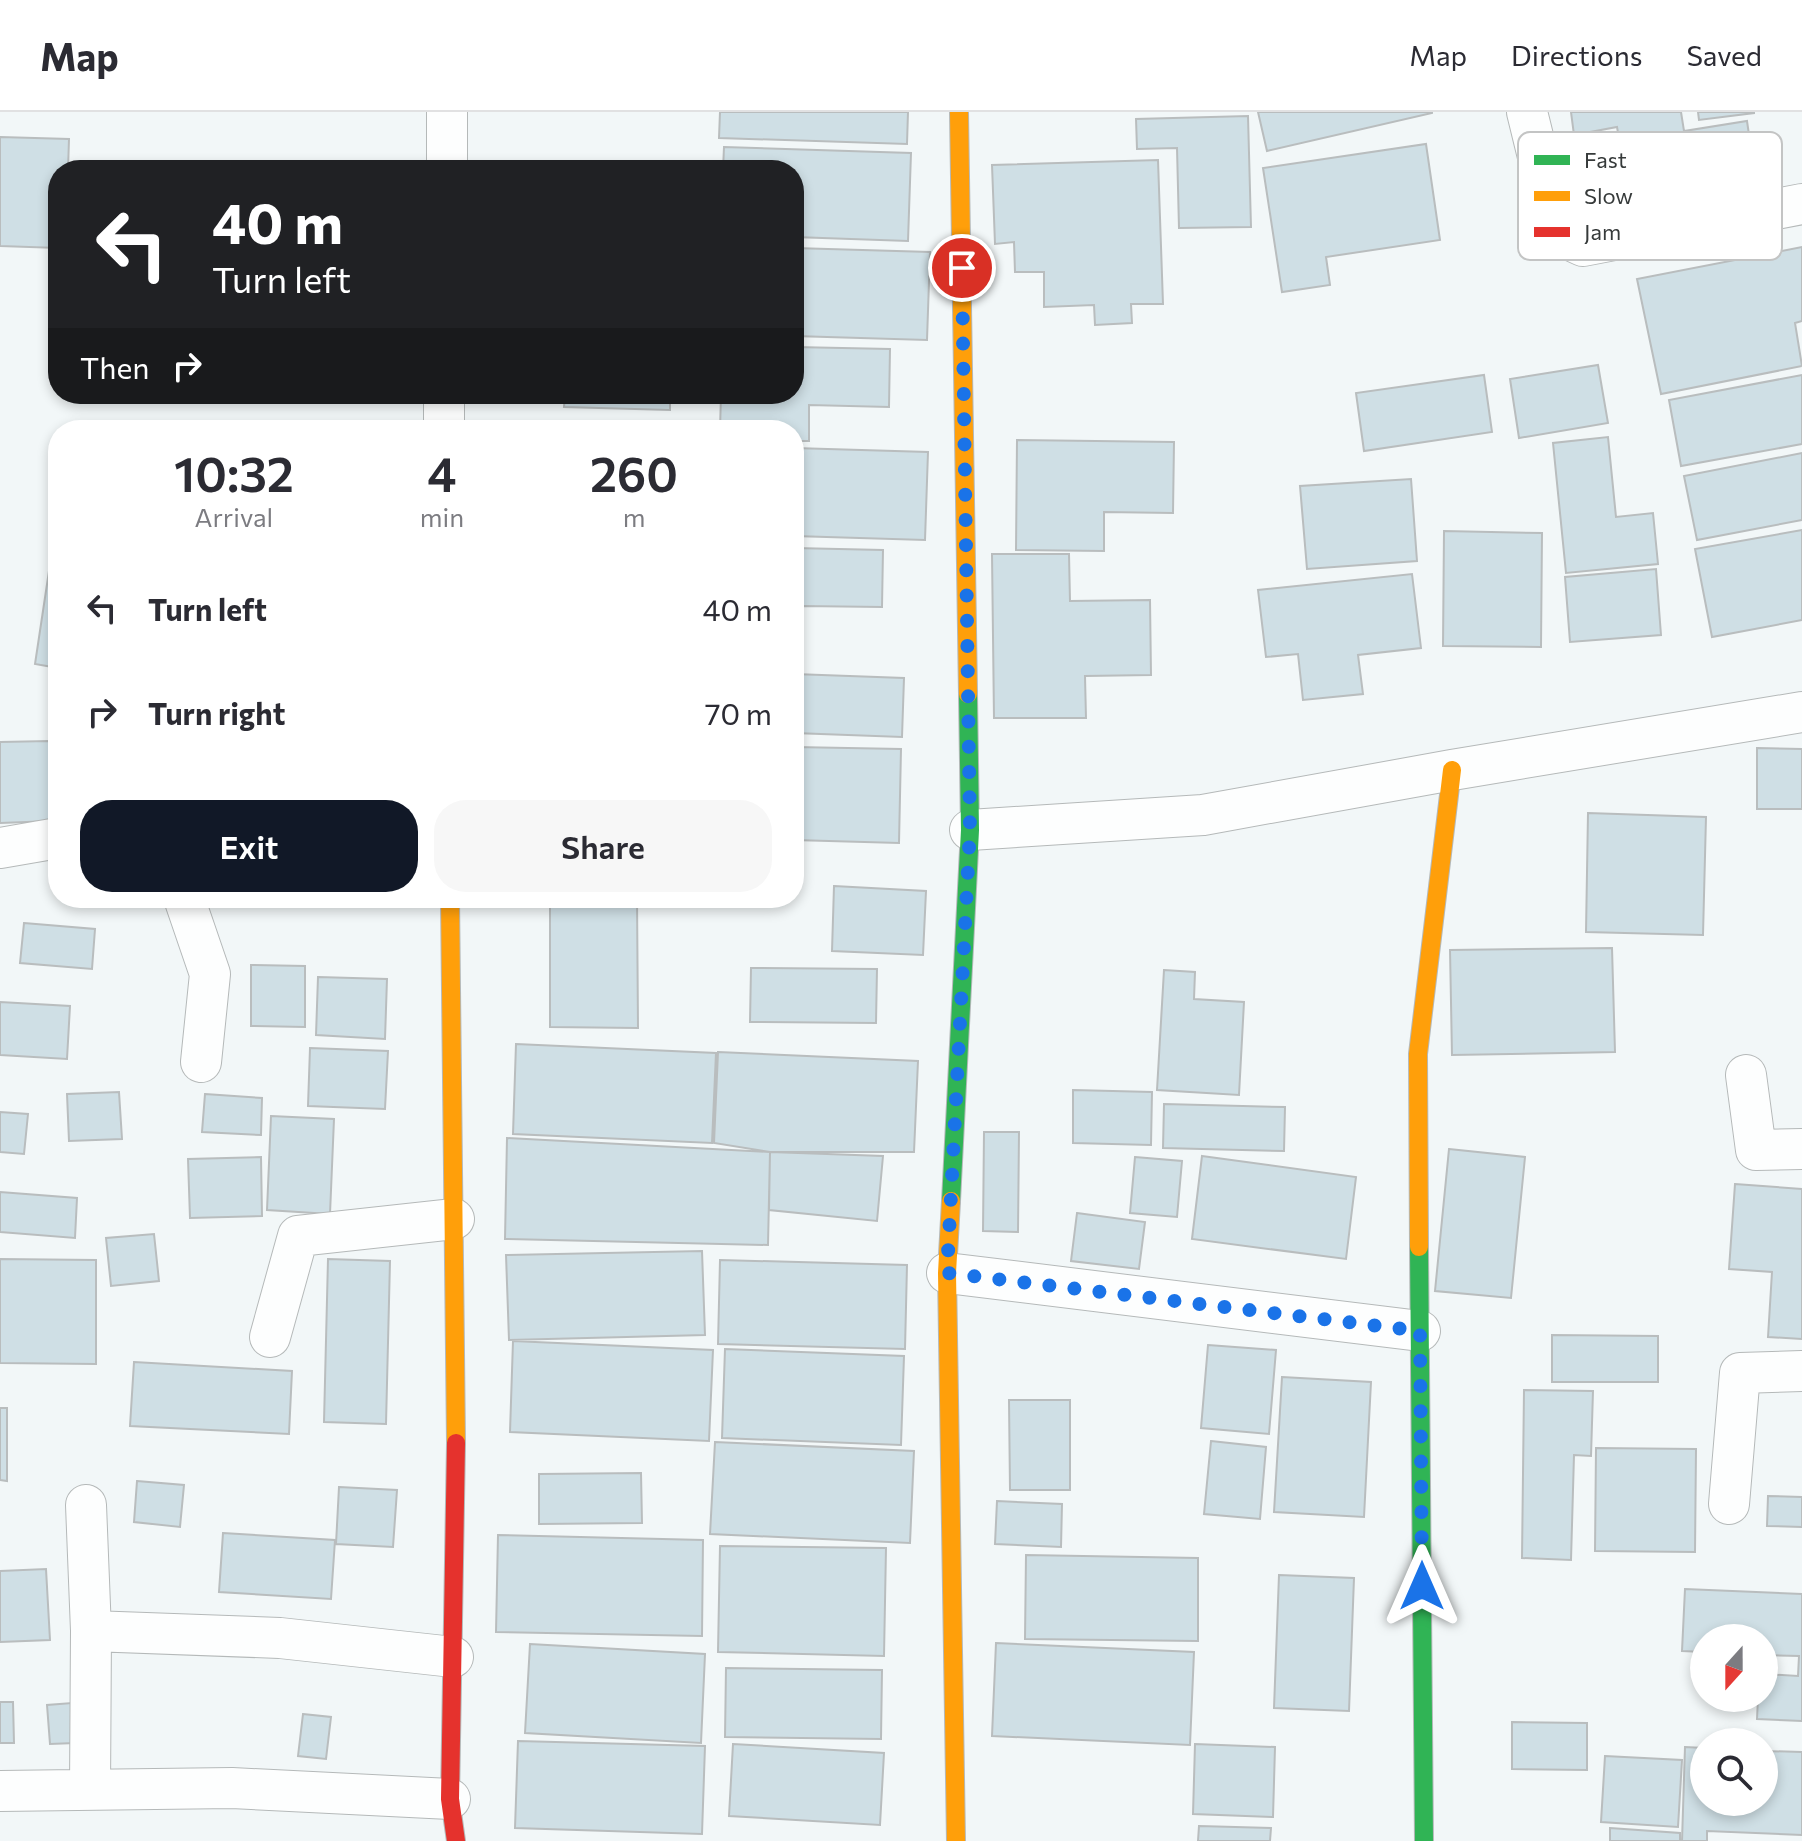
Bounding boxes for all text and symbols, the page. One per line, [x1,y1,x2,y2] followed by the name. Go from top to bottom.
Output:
[40,32,119,79] text: Map
[1409,38,1467,72] text: Map
[1511,38,1642,72] text: Directions
[1686,38,1762,72] text: Saved
[1518,132,1782,260] legend
[1584,146,1627,173] text: Fast
[1584,182,1633,209] text: Slow
[212,187,343,256] text: 40 m
[80,192,184,296] icon: left
[1584,218,1621,245] text: Jam
[928,234,996,302] pin
[940,246,984,290] icon: arrive
[212,256,351,300] text: Turn left
[165,344,209,388] icon: right
[80,348,149,385] text: Then
[174,443,294,502] text: 10:32
[427,443,457,502] text: 4
[590,443,678,502] text: 260
[195,501,273,532] text: Arrival
[420,501,464,532] text: min
[623,501,645,532] text: m
[80,586,124,630] icon: left
[148,590,267,627] text: Turn left
[703,590,772,627] text: 40 m
[80,690,124,734] icon: right
[148,694,285,731] text: Turn right
[705,694,772,731] text: 70 m
[80,800,418,892] button: Exit
[434,800,772,892] button: Share
[1380,1544,1464,1628] position arrow
[1690,1624,1778,1712] north arrow
[1690,1624,1778,1816] map controls
[1690,1728,1778,1816] button: search

